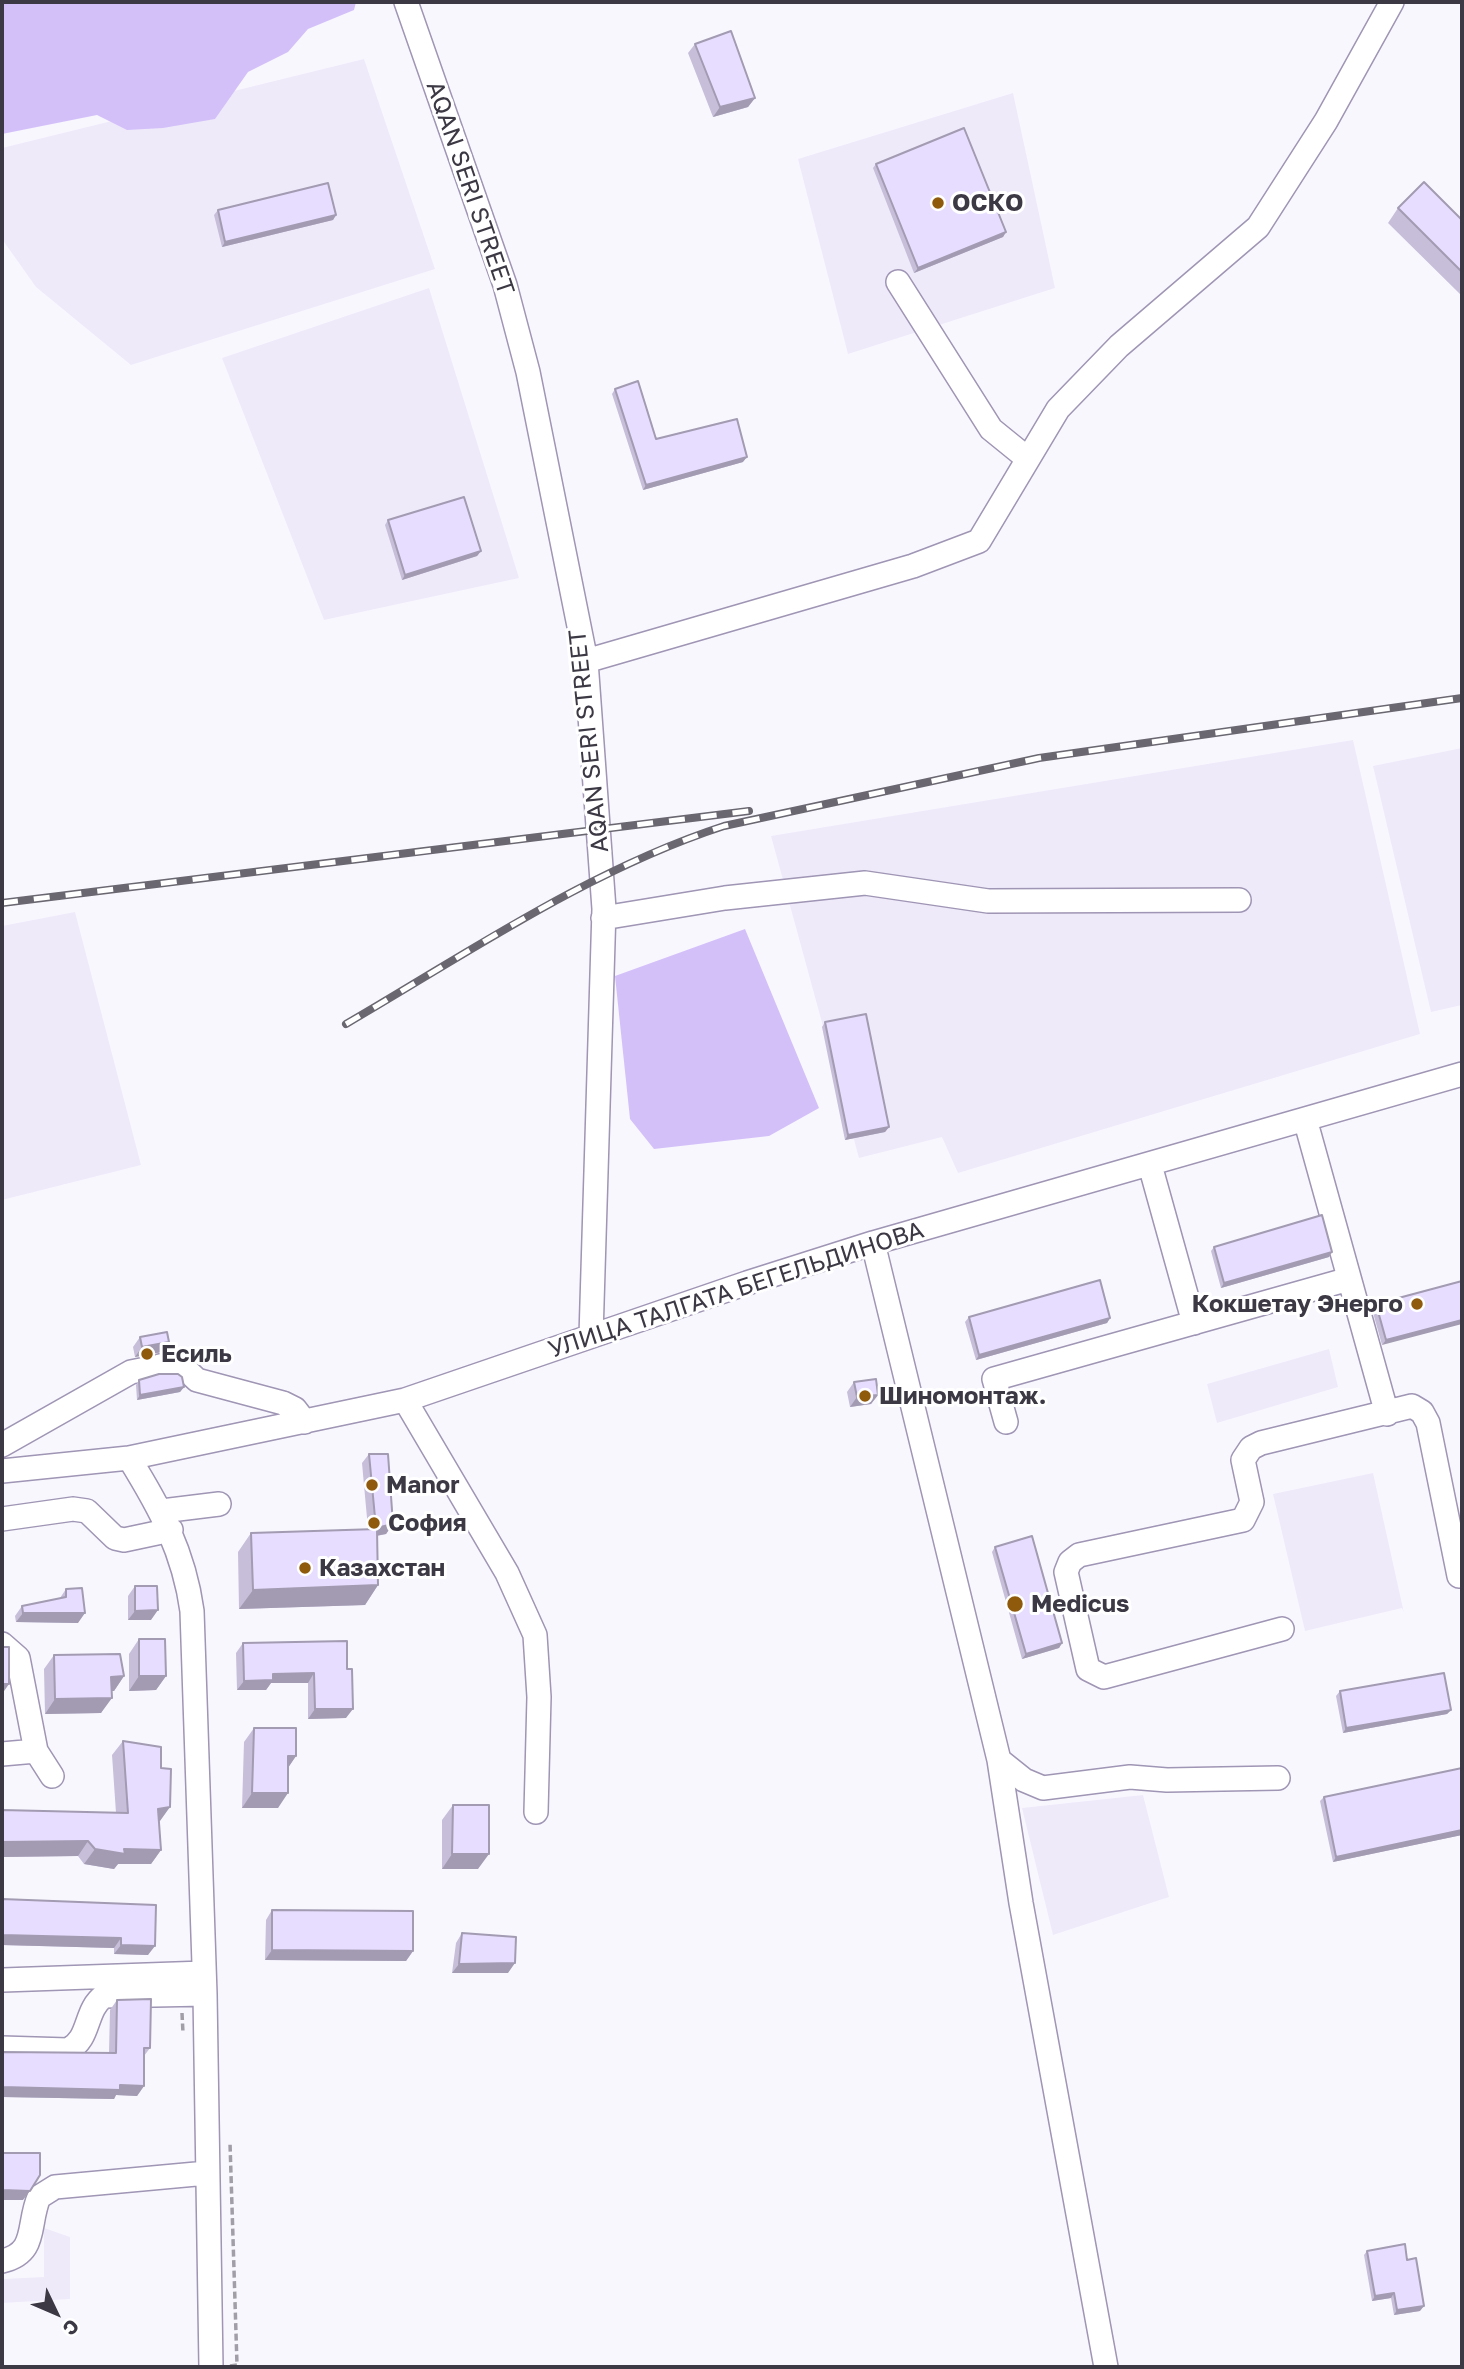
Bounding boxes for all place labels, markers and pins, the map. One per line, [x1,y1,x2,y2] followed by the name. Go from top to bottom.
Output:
[952,189,1023,217] place label: ОСКО
[930,195,946,211] marker: ОСКО
[1192,1290,1403,1318] place label: Кокшетау Энерго
[1409,1296,1425,1312] marker: Кокшетау Энерго
[161,1340,232,1368] place label: Есиль
[139,1346,155,1362] marker: Есиль
[879,1382,1046,1410] place label: Шиномонтаж.
[857,1388,873,1404] marker: Шиномонтаж.
[386,1471,460,1499] place label: Manor
[364,1477,380,1493] marker: Manor
[388,1509,467,1537] place label: София
[366,1515,382,1531] marker: София
[319,1554,445,1582] place label: Казахстан
[297,1560,313,1576] marker: Казахстан
[1031,1590,1129,1618] place label: Medicus
[1005,1594,1025,1614] marker: Medicus

